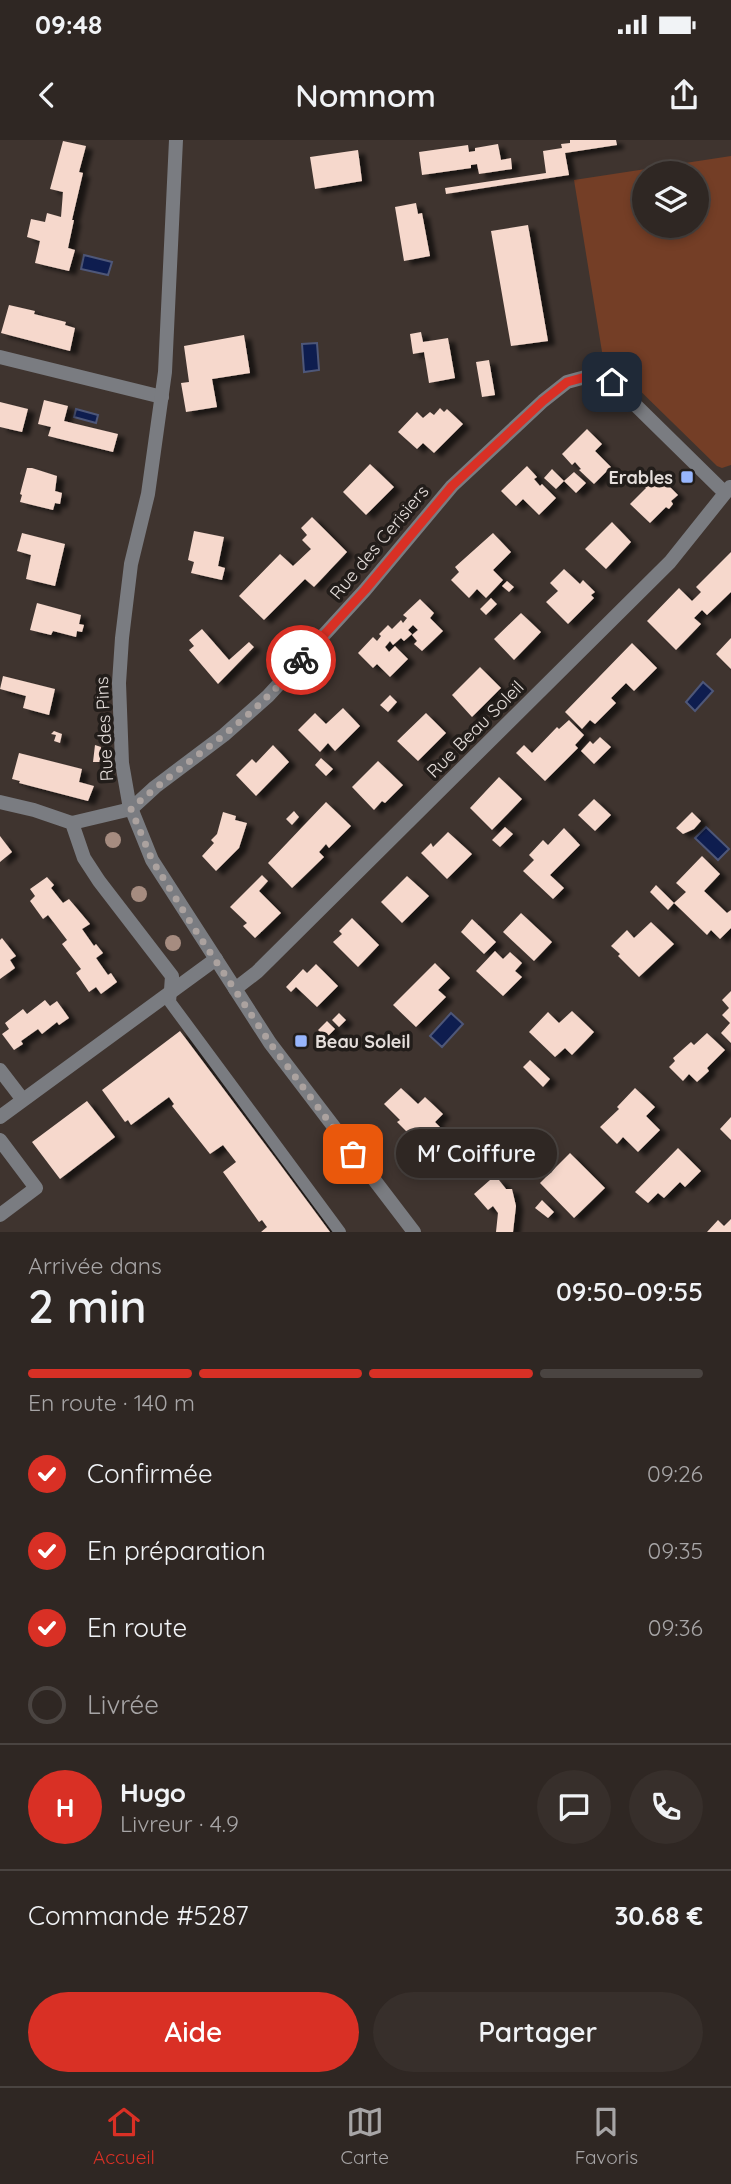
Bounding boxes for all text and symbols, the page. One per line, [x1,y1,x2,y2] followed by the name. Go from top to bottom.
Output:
[35,8,102,41] text: 09:48
[295,75,436,115] text: Nomnom
[28,76,66,114] icon: back
[665,76,703,114] icon: share
[632,161,709,238] map controls
[632,161,709,238] button: layers
[582,352,642,412] pin
[593,363,631,401] icon: home
[609,466,673,489] place label: Erables
[679,469,695,485] marker: Erables
[324,480,434,604] street label: Rue des Cerisiers
[266,625,336,695] courier
[282,641,320,679] icon: bike
[90,676,118,782] street label: Rue des Pins
[422,676,528,782] street label: Rue Beau Soleil
[315,1030,411,1053] place label: Beau Soleil
[293,1033,309,1049] marker: Beau Soleil
[323,1124,383,1184] pin
[395,1130,556,1178] callout: M' Coiffure
[334,1135,372,1173] icon: bag
[417,1139,536,1168] text: M' Coiffure
[28,1251,162,1280] text: Arrivée dans
[556,1275,703,1308] text: 09:50–09:55
[28,1277,147,1335] text: 2 min
[28,1388,195,1417] text: En route · 140 m
[28,1455,66,1493] icon: check
[87,1457,213,1490] text: Confirmée
[647,1459,703,1488] text: 09:26
[28,1532,66,1570] icon: check
[87,1534,266,1567] text: En préparation
[648,1536,703,1565] text: 09:35
[28,1609,66,1647] icon: check
[87,1611,187,1644] text: En route
[648,1613,703,1642] text: 09:36
[87,1688,159,1721] text: Livrée
[537,1770,611,1844] button: chat
[629,1770,703,1844] button: phone
[120,1776,186,1809] text: Hugo
[56,1791,74,1824] text: H
[120,1809,239,1838] text: Livreur · 4.9
[28,1899,249,1932] text: Commande #5287
[614,1899,703,1932] text: 30.68 €
[28,1992,359,2072] button: Aide
[373,1992,703,2072] button: Partager
[93,2103,155,2169] tab: Accueil
[341,2103,389,2169] tab: Carte
[575,2103,638,2169] tab: Favoris

